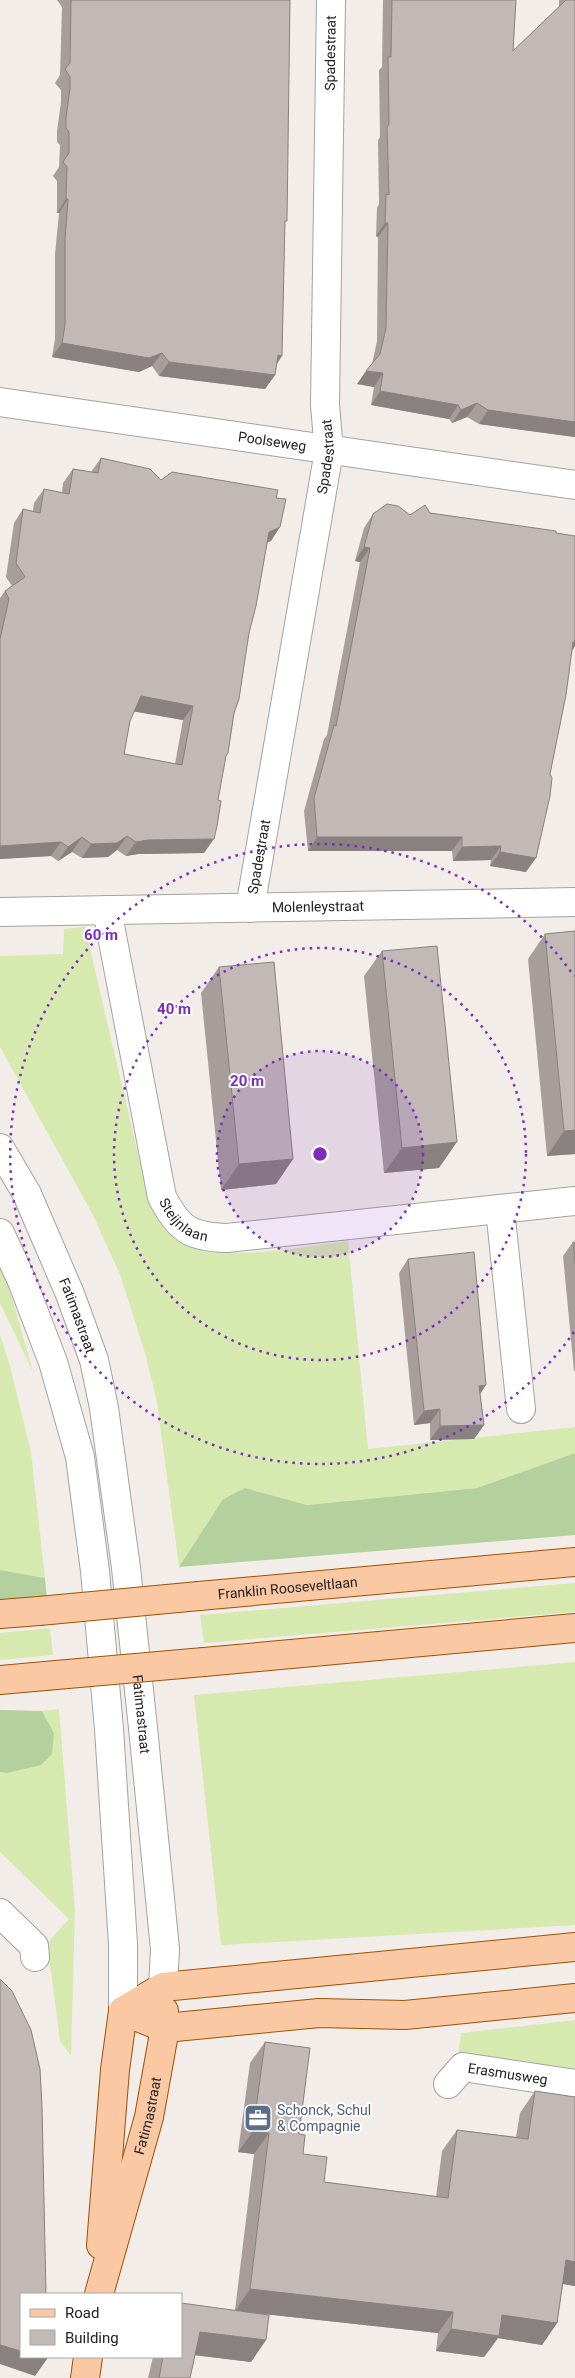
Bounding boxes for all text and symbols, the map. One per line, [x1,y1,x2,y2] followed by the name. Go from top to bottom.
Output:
[322,15,339,91] street label: Spadestraat
[314,418,337,495] street label: Spadestraat
[237,428,307,454] street label: Poolseweg
[245,818,273,895] street label: Spadestraat
[272,898,365,915] street label: Molenleystraat
[84,926,118,944] text: 60 m
[157,1000,191,1018] text: 40 m
[230,1072,264,1090] text: 20 m
[311,1145,329,1163] centre of rings
[156,1195,209,1244] street label: Steijnlaan
[56,1275,99,1356] street label: Fatimastraat
[217,1574,358,1602] street label: Franklin Rooseveltlaan
[129,1674,154,1755] street label: Fatimastraat
[467,2060,549,2088] street label: Erasmusweg
[131,2075,164,2156] street label: Fatimastraat
[277,2102,371,2134] place label: Schonck, Schul & Compagnie
[243,2103,273,2133] office icon: Schonck, Schul & Compagnie
[20,2293,182,2358] legend
[65,2304,99,2322] text: Road
[65,2329,119,2347] text: Building

